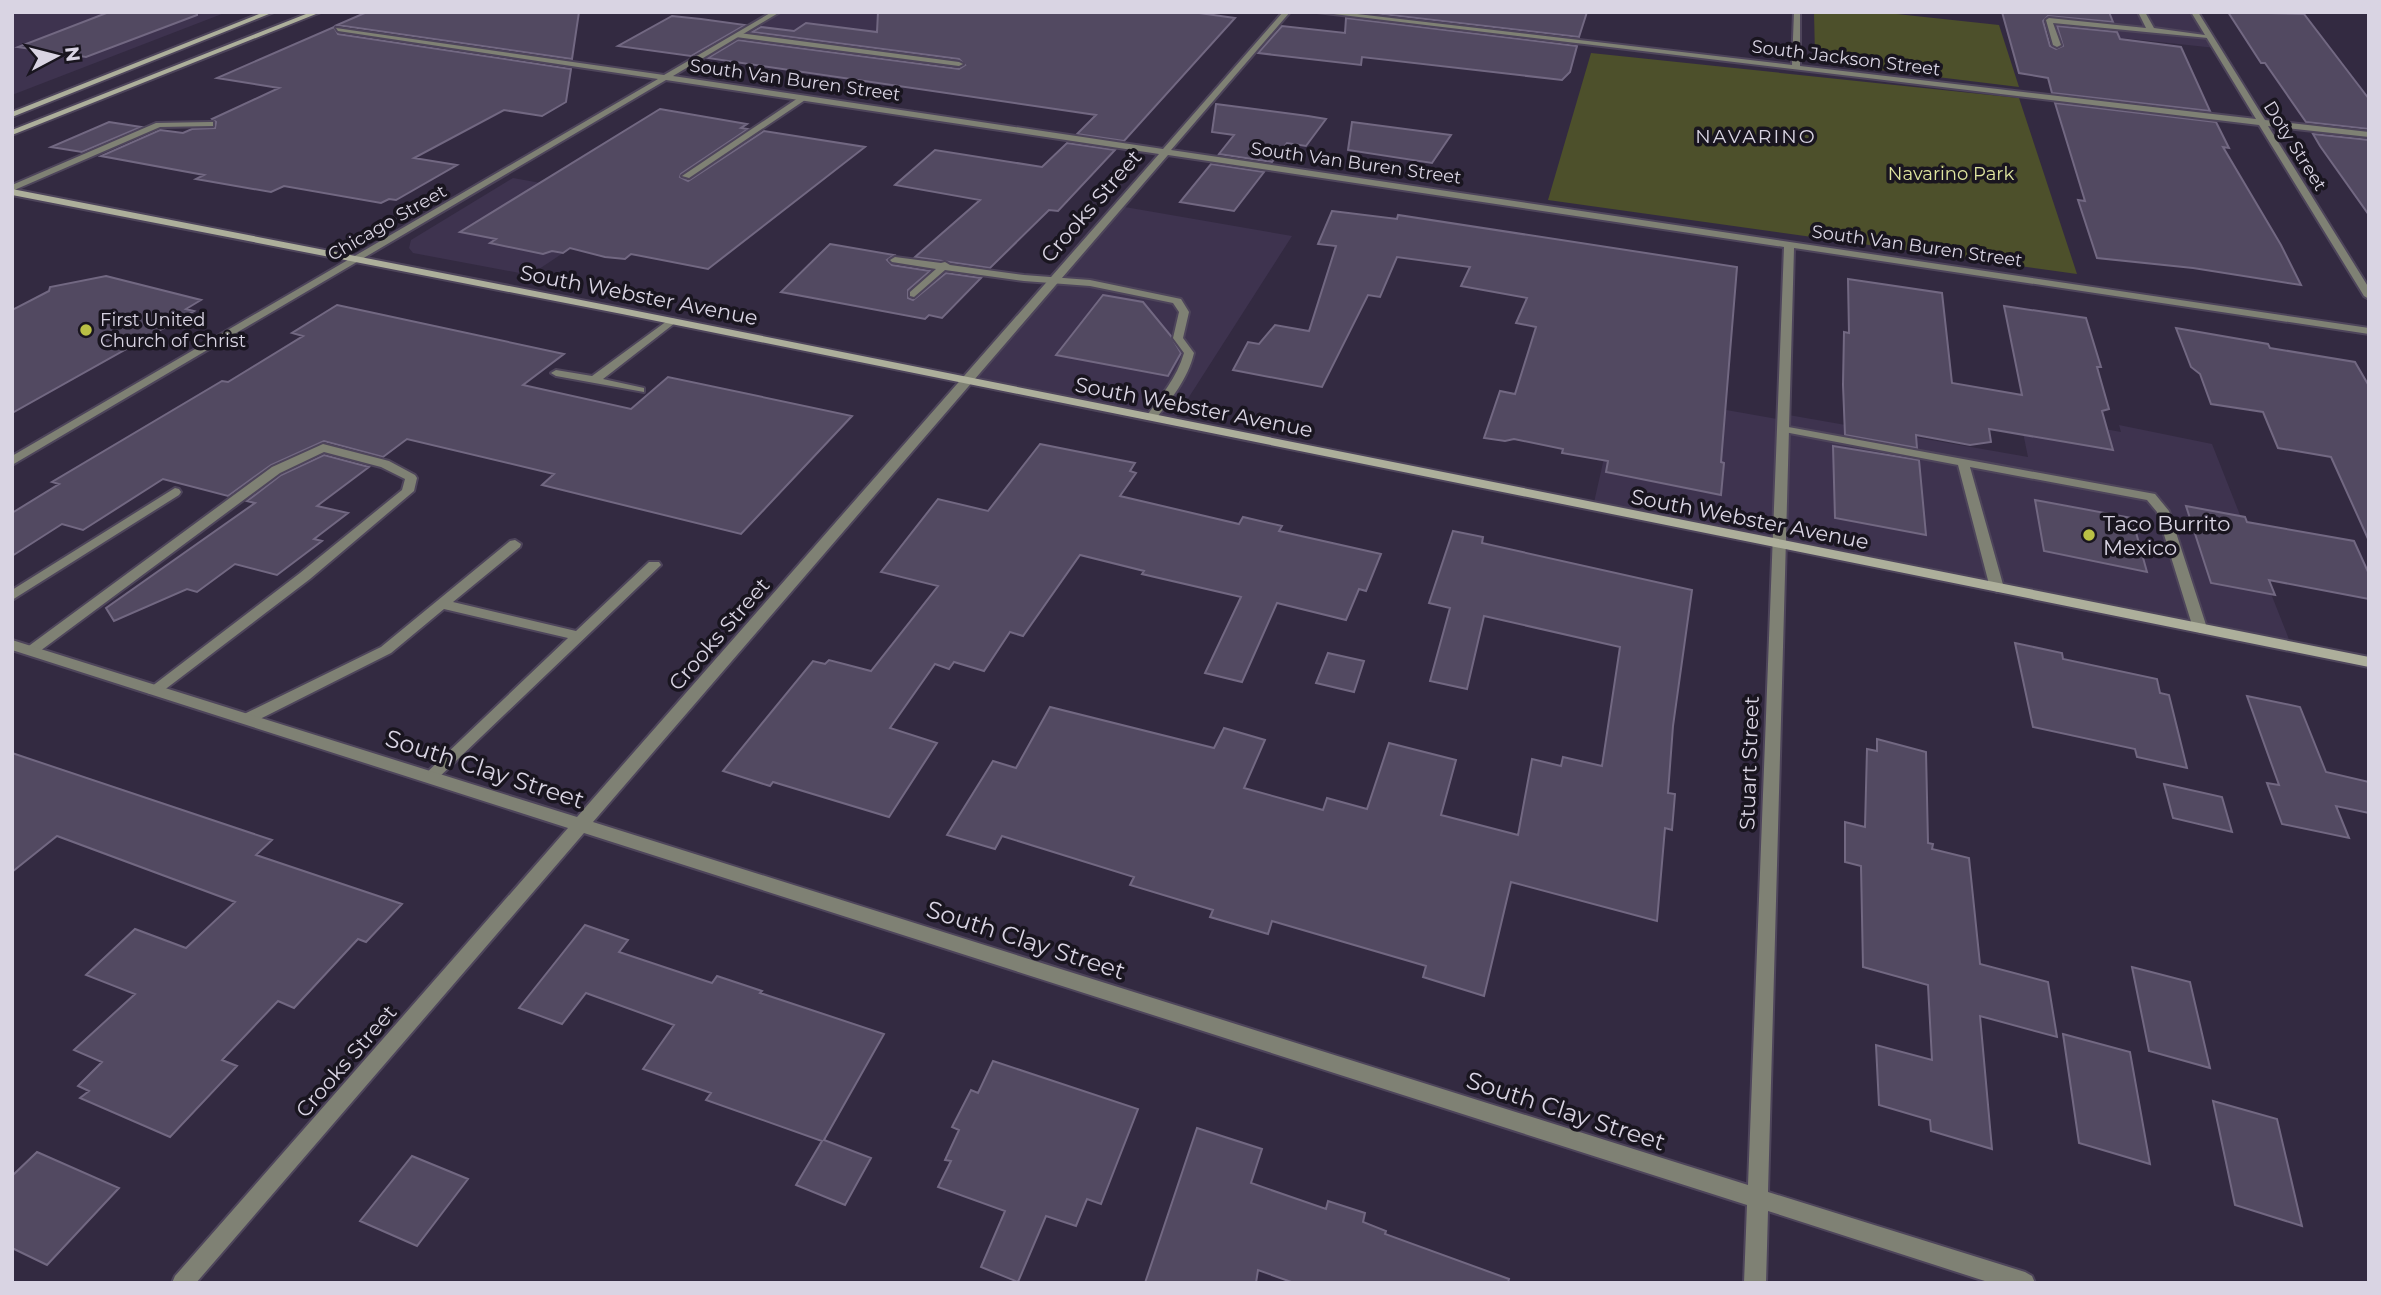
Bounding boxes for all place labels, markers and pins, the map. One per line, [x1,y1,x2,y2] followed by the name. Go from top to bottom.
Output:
[100,309,246,352] place label: First United Church of Christ
[78,322,94,338] marker: First United Church of Christ
[2103,511,2230,560] place label: Taco Burrito Mexico
[2081,527,2097,543] marker: Taco Burrito Mexico

